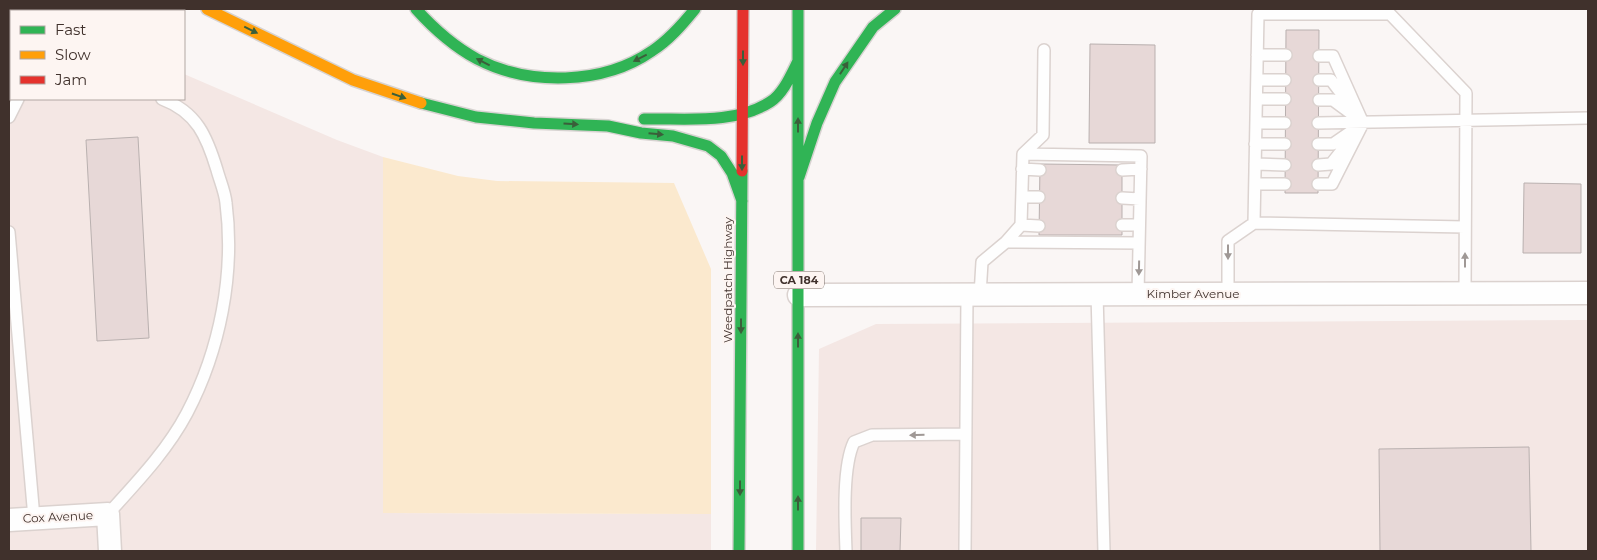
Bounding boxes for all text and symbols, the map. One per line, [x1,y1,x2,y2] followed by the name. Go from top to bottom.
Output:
[10,10,185,100] legend
[55,20,86,39] text: Fast
[244,26,258,34] one-way arrow
[55,45,91,64] text: Slow
[739,50,747,66] one-way arrow
[632,54,647,62] one-way arrow
[476,58,490,66] one-way arrow
[839,61,849,75] one-way arrow
[54,70,87,89] text: Jam
[392,93,407,100] one-way arrow
[794,117,802,133] one-way arrow
[563,121,579,129] one-way arrow
[648,131,664,139] one-way arrow
[738,155,746,171] one-way arrow
[720,217,735,343] street label: Weedpatch Highway
[1224,244,1232,260] one-way arrow
[1461,252,1469,268] one-way arrow
[1135,261,1143,277] one-way arrow
[774,272,824,288] road number: CA 184
[1146,286,1240,301] street label: Kimber Avenue
[737,318,745,334] one-way arrow
[794,332,802,348] one-way arrow
[909,431,925,439] one-way arrow
[736,480,744,496] one-way arrow
[794,494,802,510] one-way arrow
[22,507,94,526] street label: Cox Avenue

